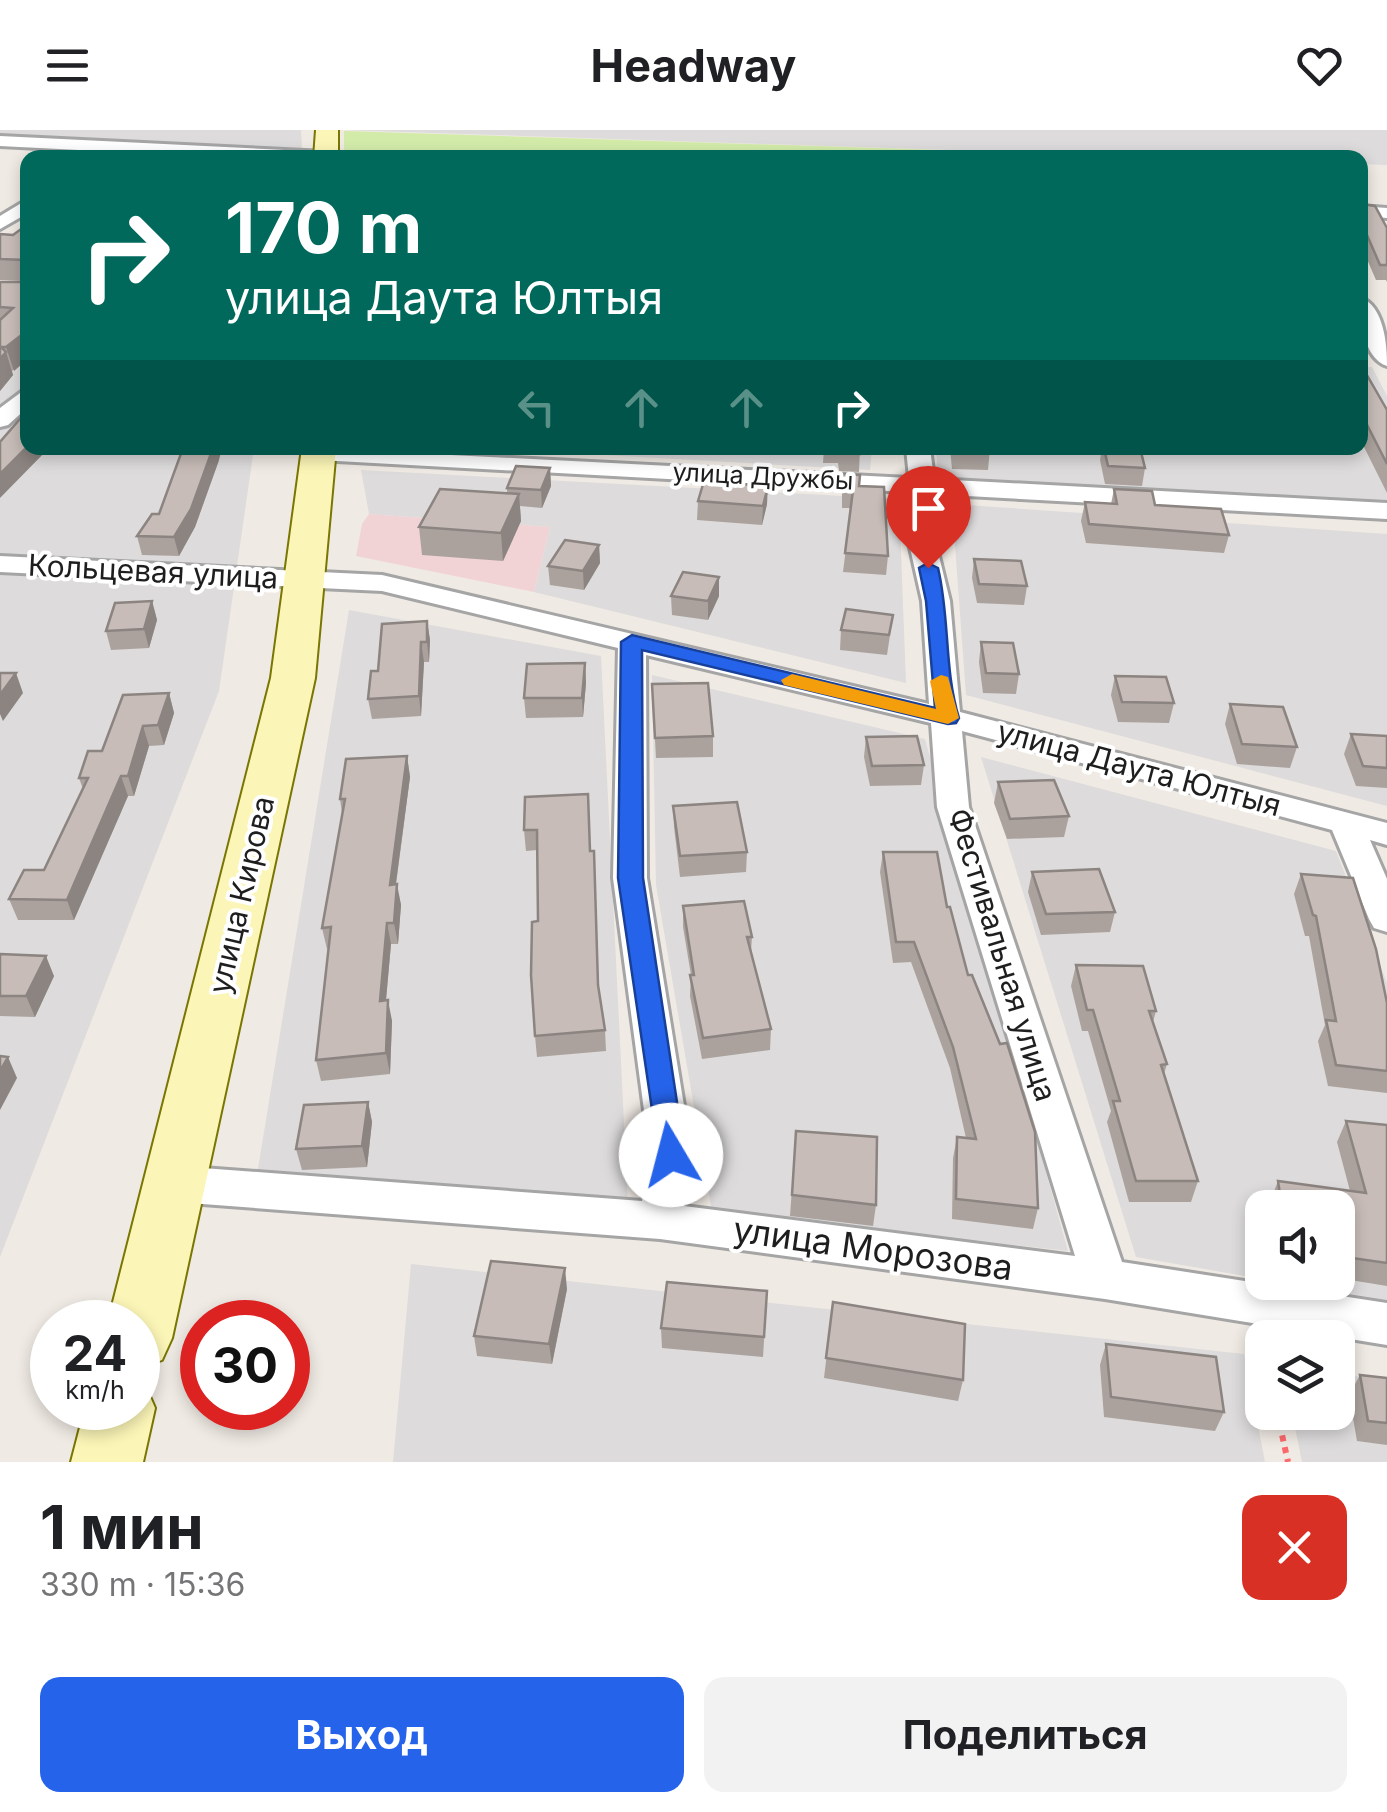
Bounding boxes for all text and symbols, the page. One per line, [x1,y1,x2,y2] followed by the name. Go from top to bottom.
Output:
[40,38,95,93] icon: menu
[591,38,796,93] text: Headway
[1292,38,1347,93] icon: heart
[225,185,422,270] text: 170 m
[60,190,190,320] icon: right
[225,270,663,325] text: улица Даута Юлтыя
[509,380,564,435] icon: left
[614,380,669,435] icon: ahead
[719,380,774,435] icon: ahead
[824,380,879,435] icon: right
[672,456,854,496] street label: улица Дружбы
[886,466,971,569] pin
[901,481,956,536] icon: arrive
[27,546,279,596] street label: Кольцевая улица
[994,713,1285,823] street label: улица Даута Юлтыя
[201,792,281,997] street label: улица Кирова
[941,804,1065,1106] street label: Фестивальная улица
[619,1103,723,1207] position arrow
[1245,1190,1355,1430] map controls
[1245,1190,1355,1300] button: sound
[731,1208,1016,1288] street label: улица Морозова
[180,1300,310,1430] speed limit sign: 30
[1245,1320,1355,1430] button: layers
[63,1323,127,1383] text: 24
[65,1375,125,1405] text: km/h
[40,1491,204,1563] text: 1 мин
[1242,1495,1347,1600] button: close
[40,1565,245,1604] text: 330 m · 15:36
[40,1677,684,1792] button: Выход
[704,1677,1347,1792] button: Поделиться

